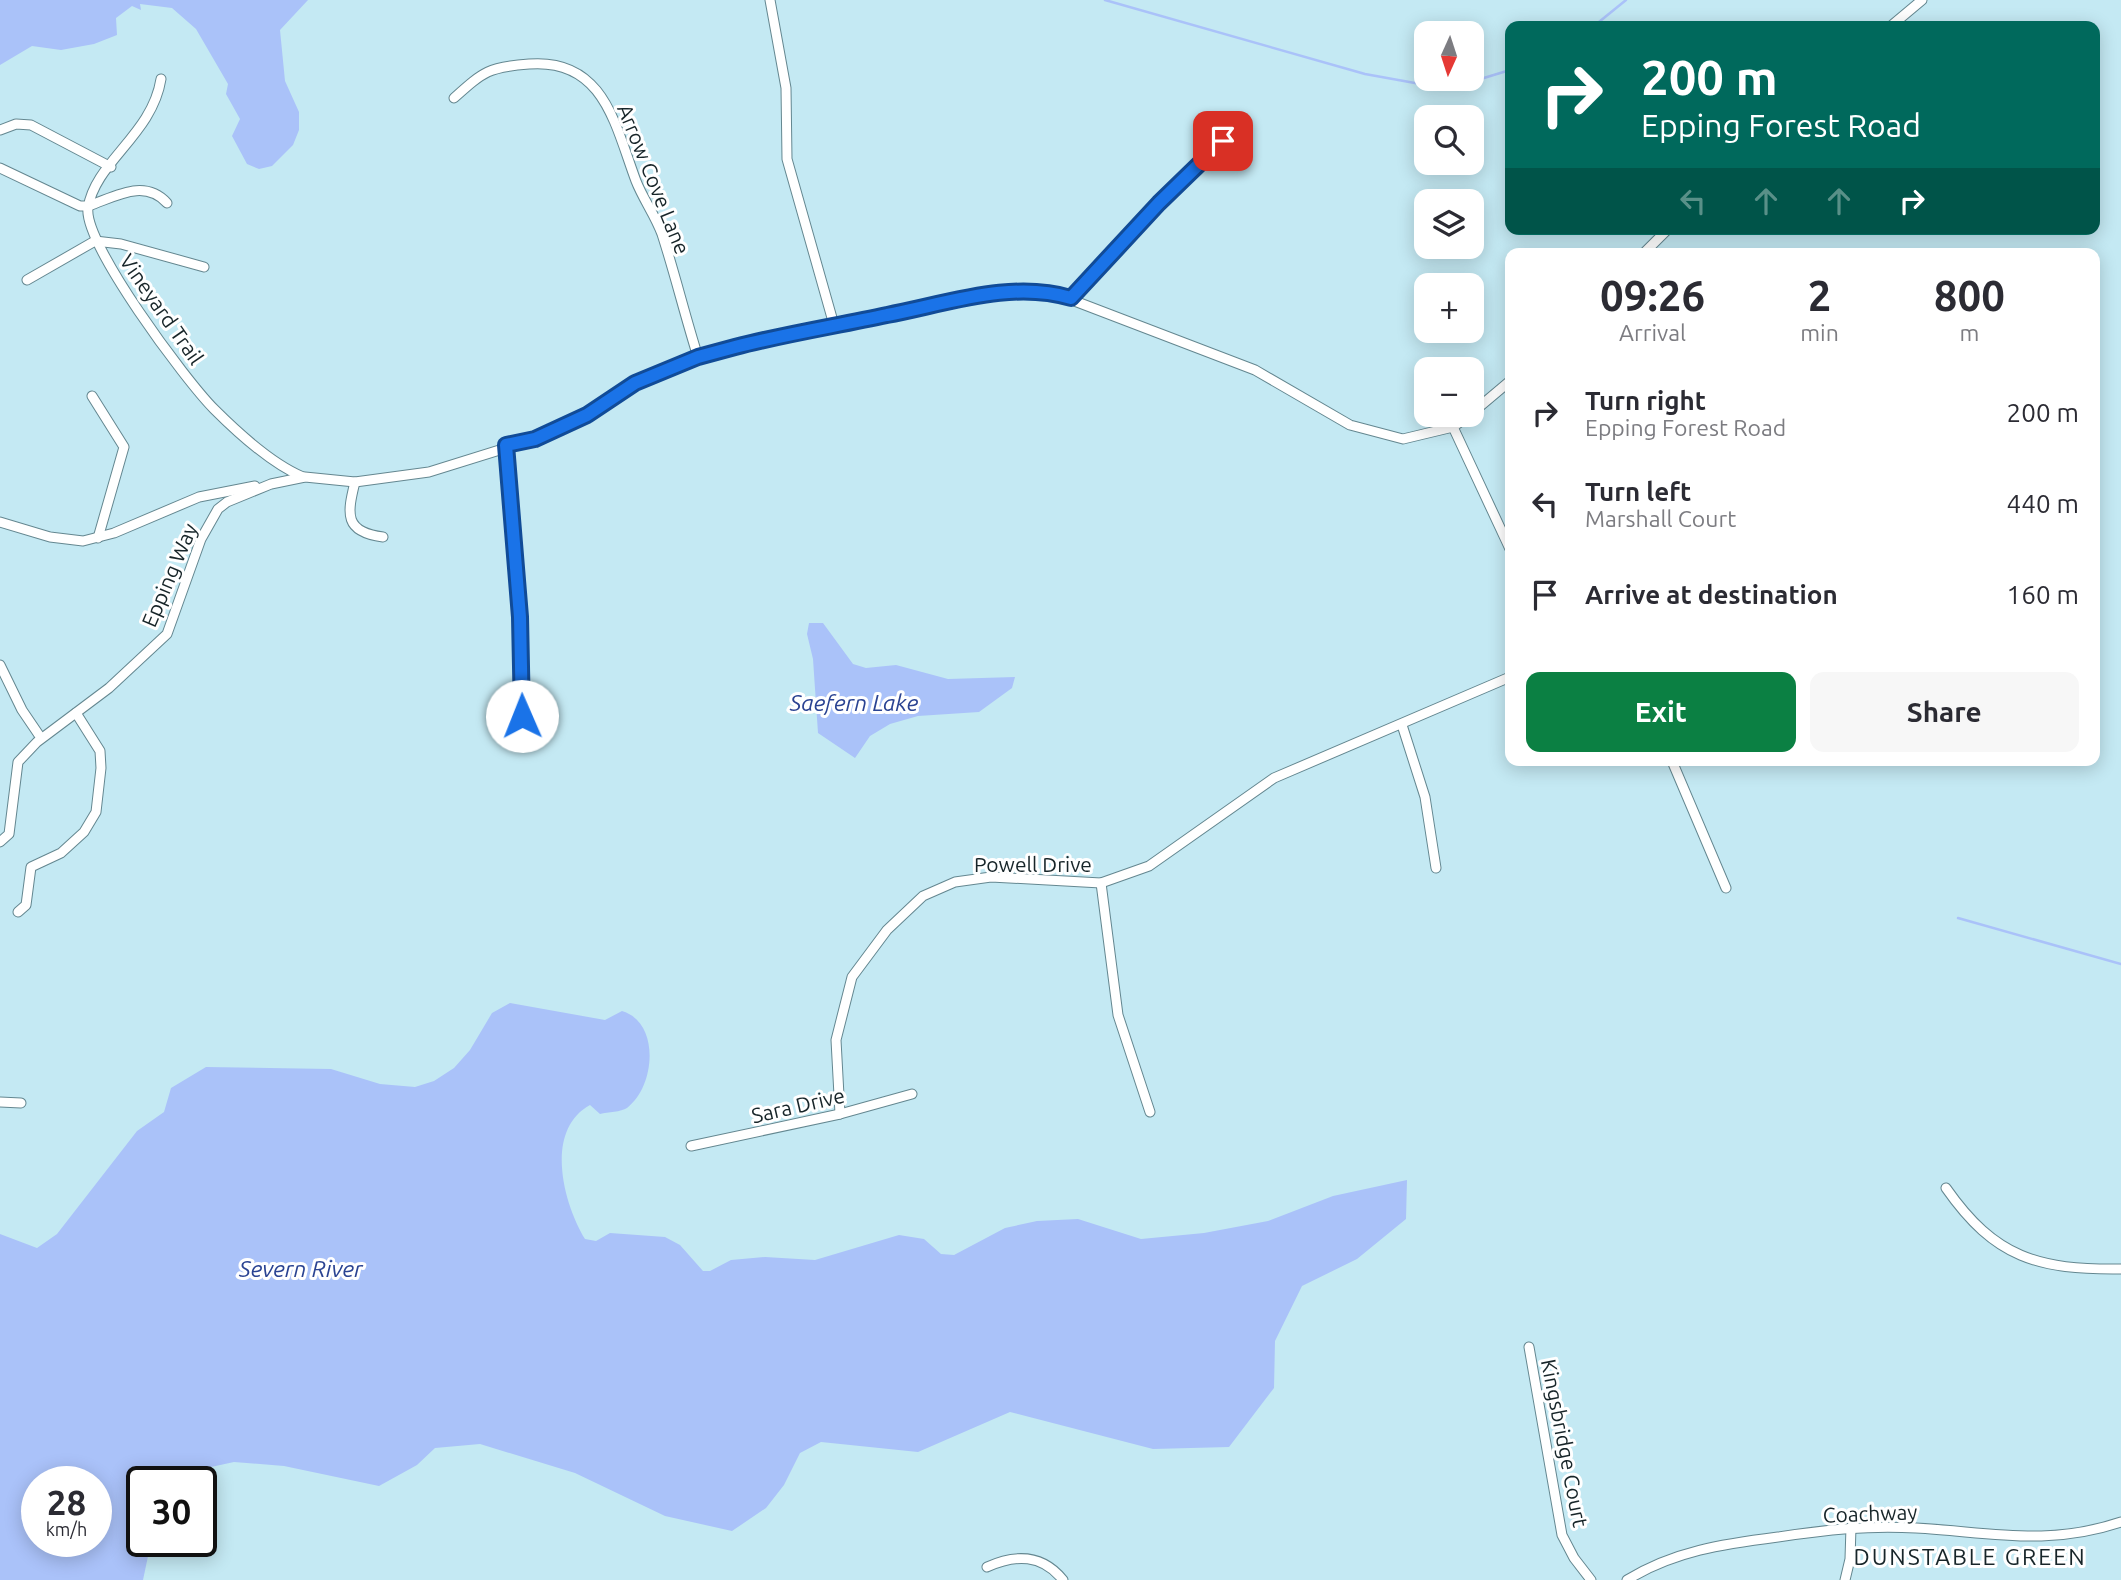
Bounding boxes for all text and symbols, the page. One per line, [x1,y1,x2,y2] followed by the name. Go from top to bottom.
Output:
[1414,21,1484,91] north arrow
[1414,21,1484,427] map controls
[1526,49,1617,140] icon: right
[1641,49,1778,104] text: 200 m
[613,100,695,258] street label: Arrow Cove Lane
[1414,105,1484,175] button: search
[1641,107,1921,143] text: Epping Forest Road
[1193,111,1253,171] pin
[1204,122,1242,160] icon: arrive
[1674,182,1712,220] icon: left
[1747,182,1785,220] icon: ahead
[1820,182,1858,220] icon: ahead
[1893,182,1931,220] icon: right
[1414,189,1484,259] button: layers
[115,249,209,369] street label: Vineyard Trail
[1600,272,1705,319] text: 09:26
[1808,272,1831,319] text: 2
[1934,272,2005,319] text: 800
[1414,273,1484,343] button: +
[1619,320,1686,345] text: Arrival
[1800,320,1839,345] text: min
[1959,320,1979,345] text: m
[1414,357,1484,427] button: −
[1585,386,1706,415] text: Turn right
[1526,394,1564,432] icon: right
[2007,398,2079,427] text: 200 m
[1585,415,1786,440] text: Epping Forest Road
[1585,477,1691,506] text: Turn left
[1526,485,1564,523] icon: left
[2007,489,2079,518] text: 440 m
[1585,506,1736,531] text: Marshall Court
[136,520,202,630] street label: Epping Way
[1526,576,1564,614] icon: arrive
[1585,580,1838,609] text: Arrive at destination
[2007,580,2079,609] text: 160 m
[1526,672,1796,752] button: Exit
[1810,672,2079,752] button: Share
[485,679,559,753] position arrow
[789,690,919,716] water label: Saefern Lake
[974,852,1092,876] street label: Powell Drive
[749,1083,847,1127] street label: Sara Drive
[238,1256,364,1281] water label: Severn River
[1537,1357,1593,1529] street label: Kingsbridge Court
[126,1466,217,1557] speed limit sign: 30
[47,1482,86,1522] text: 28
[1822,1499,1918,1527] street label: Coachway
[46,1519,87,1539] text: km/h
[1853,1544,2087,1569] district label: DUNSTABLE GREEN

